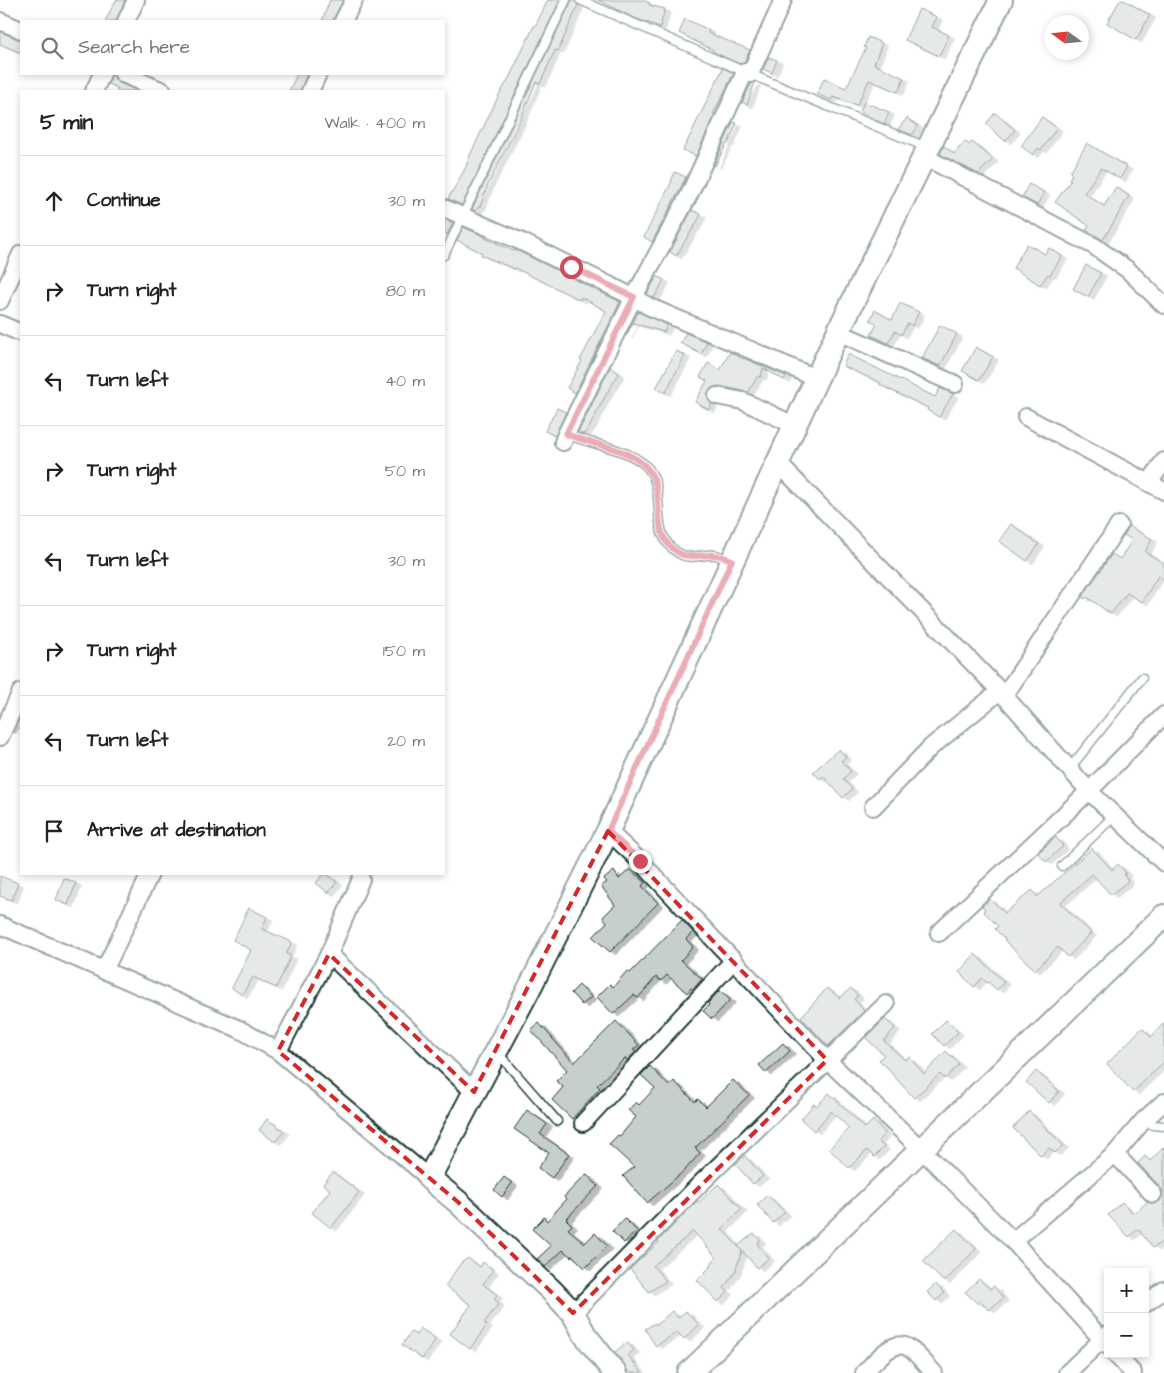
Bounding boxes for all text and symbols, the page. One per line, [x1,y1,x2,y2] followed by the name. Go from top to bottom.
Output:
[1044,15,1089,60] north arrow
[20,20,445,75] search box
[38,34,66,62] icon: search
[78,34,190,61] text: Search here
[40,108,93,137] text: 5 min
[324,112,425,134] text: Walk · 400 m
[40,187,68,215] icon: ahead
[87,187,161,214] text: Continue
[388,190,425,212] text: 30 m
[560,256,583,279] route start
[40,277,68,305] icon: right
[87,277,176,304] text: Turn right
[386,280,425,302] text: 80 m
[40,367,68,395] icon: left
[87,367,168,394] text: Turn left
[385,370,425,392] text: 40 m
[40,457,68,485] icon: right
[87,457,176,484] text: Turn right
[385,460,425,482] text: 50 m
[40,547,68,575] icon: left
[87,547,168,574] text: Turn left
[388,550,425,572] text: 30 m
[40,637,68,665] icon: right
[87,637,176,664] text: Turn right
[383,640,425,662] text: 150 m
[40,727,68,755] icon: left
[87,727,168,754] text: Turn left
[387,730,425,752] text: 20 m
[40,817,68,845] icon: arrive
[87,817,266,844] text: Arrive at destination
[629,850,652,873] route end
[1104,1268,1149,1358] map controls
[1104,1268,1149,1313] button: +
[1104,1313,1149,1358] button: −

